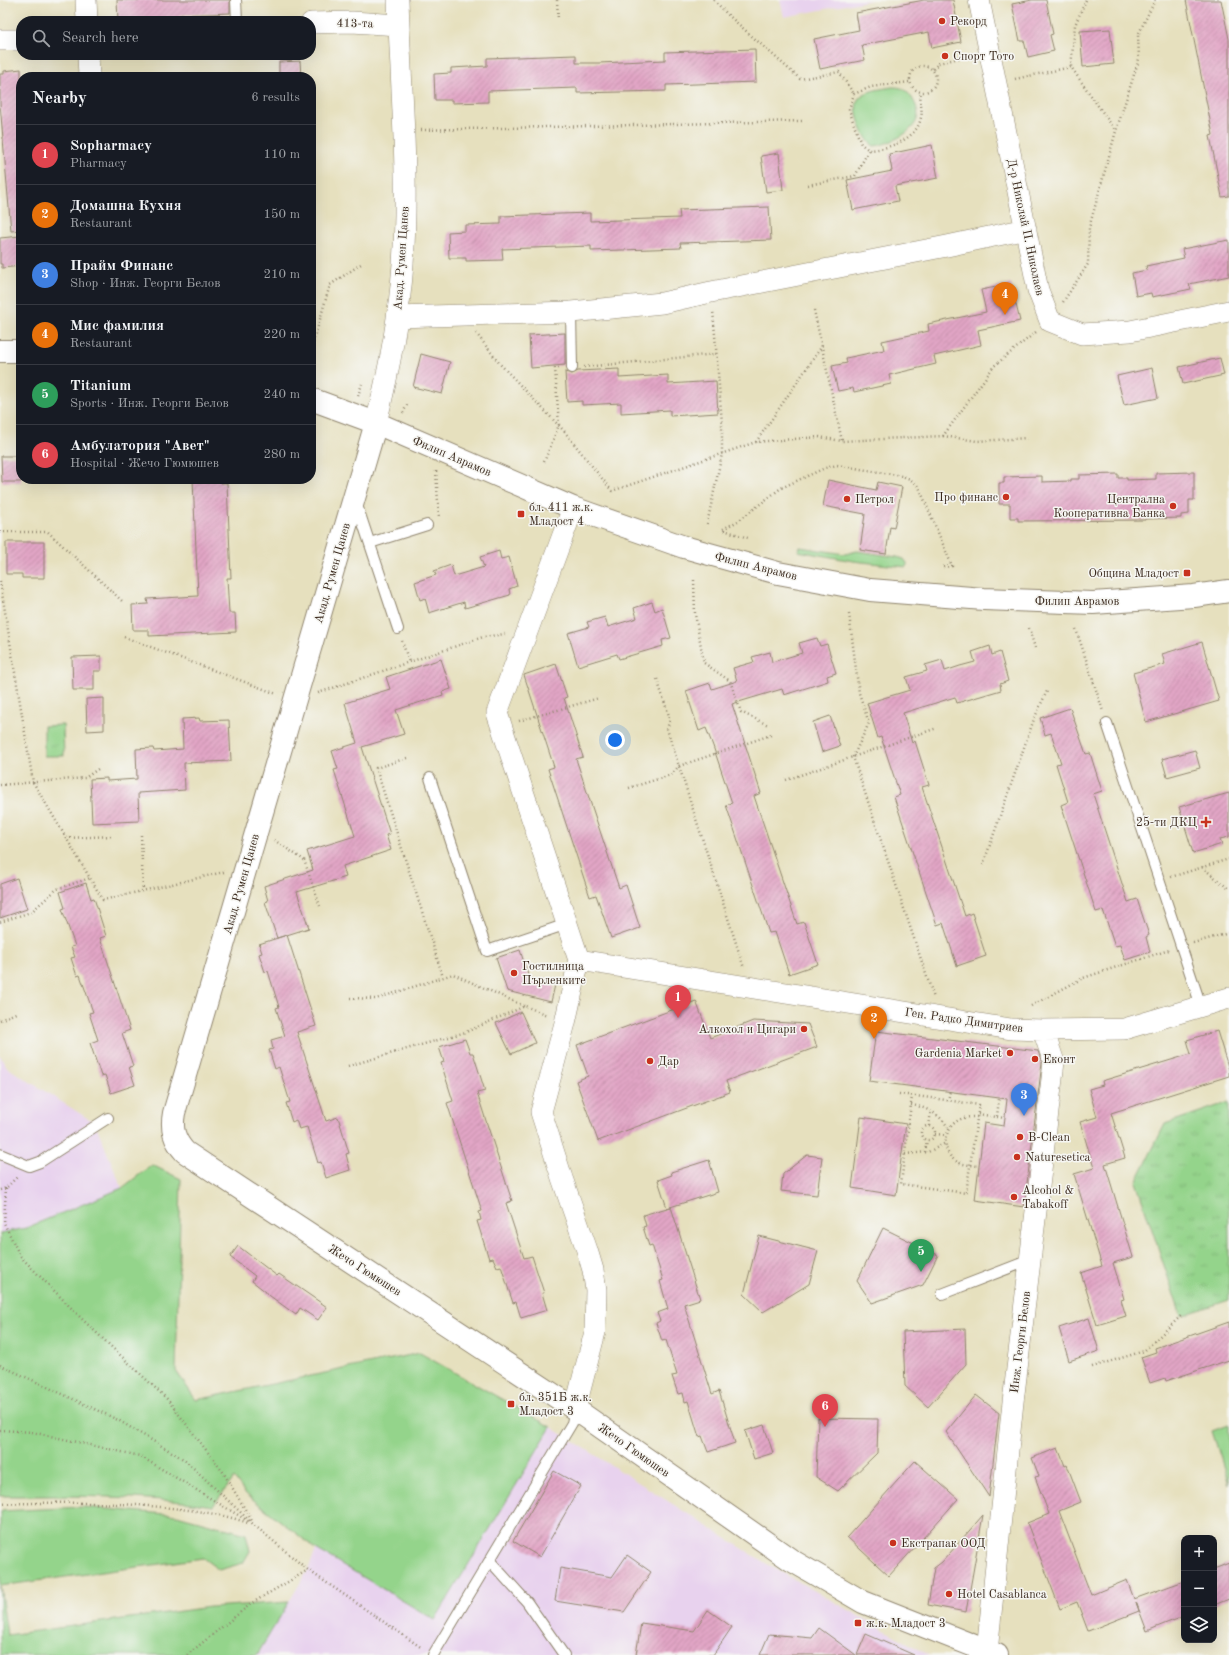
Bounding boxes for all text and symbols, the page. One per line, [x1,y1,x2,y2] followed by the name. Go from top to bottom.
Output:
[16,16,316,60] search box
[937,16,947,26] marker: Рекорд
[950,16,987,28] place label: Рекорд
[336,18,374,30] street label: 413-та
[30,27,52,49] icon: search
[62,31,139,46] text: Search here
[940,51,950,61] marker: Спорт Тото
[953,51,1014,63] place label: Спорт Тото
[32,90,87,107] text: Nearby
[251,91,300,104] text: 6 results
[70,139,152,154] text: Sopharmacy
[41,148,49,161] text: 1
[263,148,300,161] text: 110 m
[70,157,127,170] text: Pharmacy
[1005,158,1045,297] street label: Д-р Николай П. Николаев
[70,199,181,214] text: Домашна Кухня
[392,206,412,310] street label: Акад. Румен Цанев
[41,208,49,221] text: 2
[263,208,300,221] text: 150 m
[70,217,132,230] text: Restaurant
[70,259,173,274] text: Прайм Финанс
[41,268,49,281] text: 3
[263,268,300,281] text: 210 m
[70,277,220,290] text: Shop · Инж. Георги Белов
[992,282,1018,315] pin: 4
[70,319,164,334] text: Мис фамилия
[41,328,49,341] text: 4
[263,328,300,341] text: 220 m
[70,337,132,350] text: Restaurant
[70,379,131,394] text: Titanium
[41,388,49,401] text: 5
[263,388,300,401] text: 240 m
[70,397,229,410] text: Sports · Инж. Георги Белов
[410,435,493,479] street label: Филип Аврамов
[70,439,210,454] text: Амбулатория "Авет"
[41,448,49,461] text: 6
[263,448,300,461] text: 280 m
[70,457,219,470] text: Hospital · Жечо Гюмюшев
[934,492,998,504] place label: Про финанс
[1001,492,1011,502] marker: Про финанс
[842,494,852,504] marker: Петрол
[855,494,894,506] place label: Петрол
[1053,494,1165,520] place label: Централна Кооперативна Банка
[1168,501,1178,511] marker: Централна Кооперативна Банка
[529,502,593,528] place label: бл. 411 ж.к. Младост 4
[516,509,526,519] marker: бл. 411 ж.к. Младост 4
[313,521,353,625] street label: Акад. Румен Цанев
[713,551,799,583] street label: Филип Аврамов
[1088,568,1179,580] place label: Община Младост
[1182,568,1192,578] marker: Община Младост
[1035,596,1120,608] street label: Филип Аврамов
[605,730,625,750] your location
[1136,816,1197,829] place label: 25-ти ДКЦ
[1200,816,1212,828] marker: 25-ти ДКЦ
[222,832,262,936] street label: Акад. Румен Цанев
[522,961,586,987] place label: Гостилница Пърленките
[509,968,519,978] marker: Гостилница Пърленките
[665,985,691,1018] pin: 1
[861,1006,887,1039] pin: 2
[904,1007,1024,1035] street label: Ген. Радко Димитриев
[698,1024,796,1036] place label: Алкохол и Цигари
[799,1024,809,1034] marker: Алкохол и Цигари
[915,1048,1002,1060] place label: Gardenia Market
[1005,1048,1015,1058] marker: Gardenia Market
[1030,1054,1040,1064] marker: Еконт
[1043,1054,1076,1066] place label: Еконт
[645,1056,655,1066] marker: Дар
[658,1056,679,1068] place label: Дар
[1011,1083,1037,1116] pin: 3
[1015,1132,1025,1142] marker: B-Clean
[1028,1132,1070,1144] place label: B-Clean
[1012,1152,1022,1162] marker: Naturesetica
[1025,1152,1091,1164] place label: Naturesetica
[1022,1185,1074,1211] place label: Alcohol & Tabakoff
[1009,1192,1019,1202] marker: Alcohol & Tabakoff
[908,1239,934,1272] pin: 5
[326,1243,403,1299] street label: Жечо Гюмюшев
[1009,1290,1033,1394] street label: Инж. Георги Белов
[519,1391,592,1418] place label: бл. 351Б ж.к. Младост 3
[812,1394,838,1427] pin: 6
[506,1399,516,1409] marker: бл. 351Б ж.к. Младост 3
[596,1422,671,1480] street label: Жечо Гюмюшев
[1181,1535,1217,1643] map controls
[1181,1535,1217,1571] button: +
[888,1538,898,1548] marker: Екстрапак ООД
[901,1538,985,1550] place label: Екстрапак ООД
[1181,1571,1217,1607] button: −
[944,1589,954,1599] marker: Hotel Casablanca
[957,1589,1047,1601] place label: Hotel Casablanca
[1181,1607,1217,1643] button: layers
[853,1618,863,1628] marker: ж.к. Младост 3
[866,1618,946,1630] place label: ж.к. Младост 3

